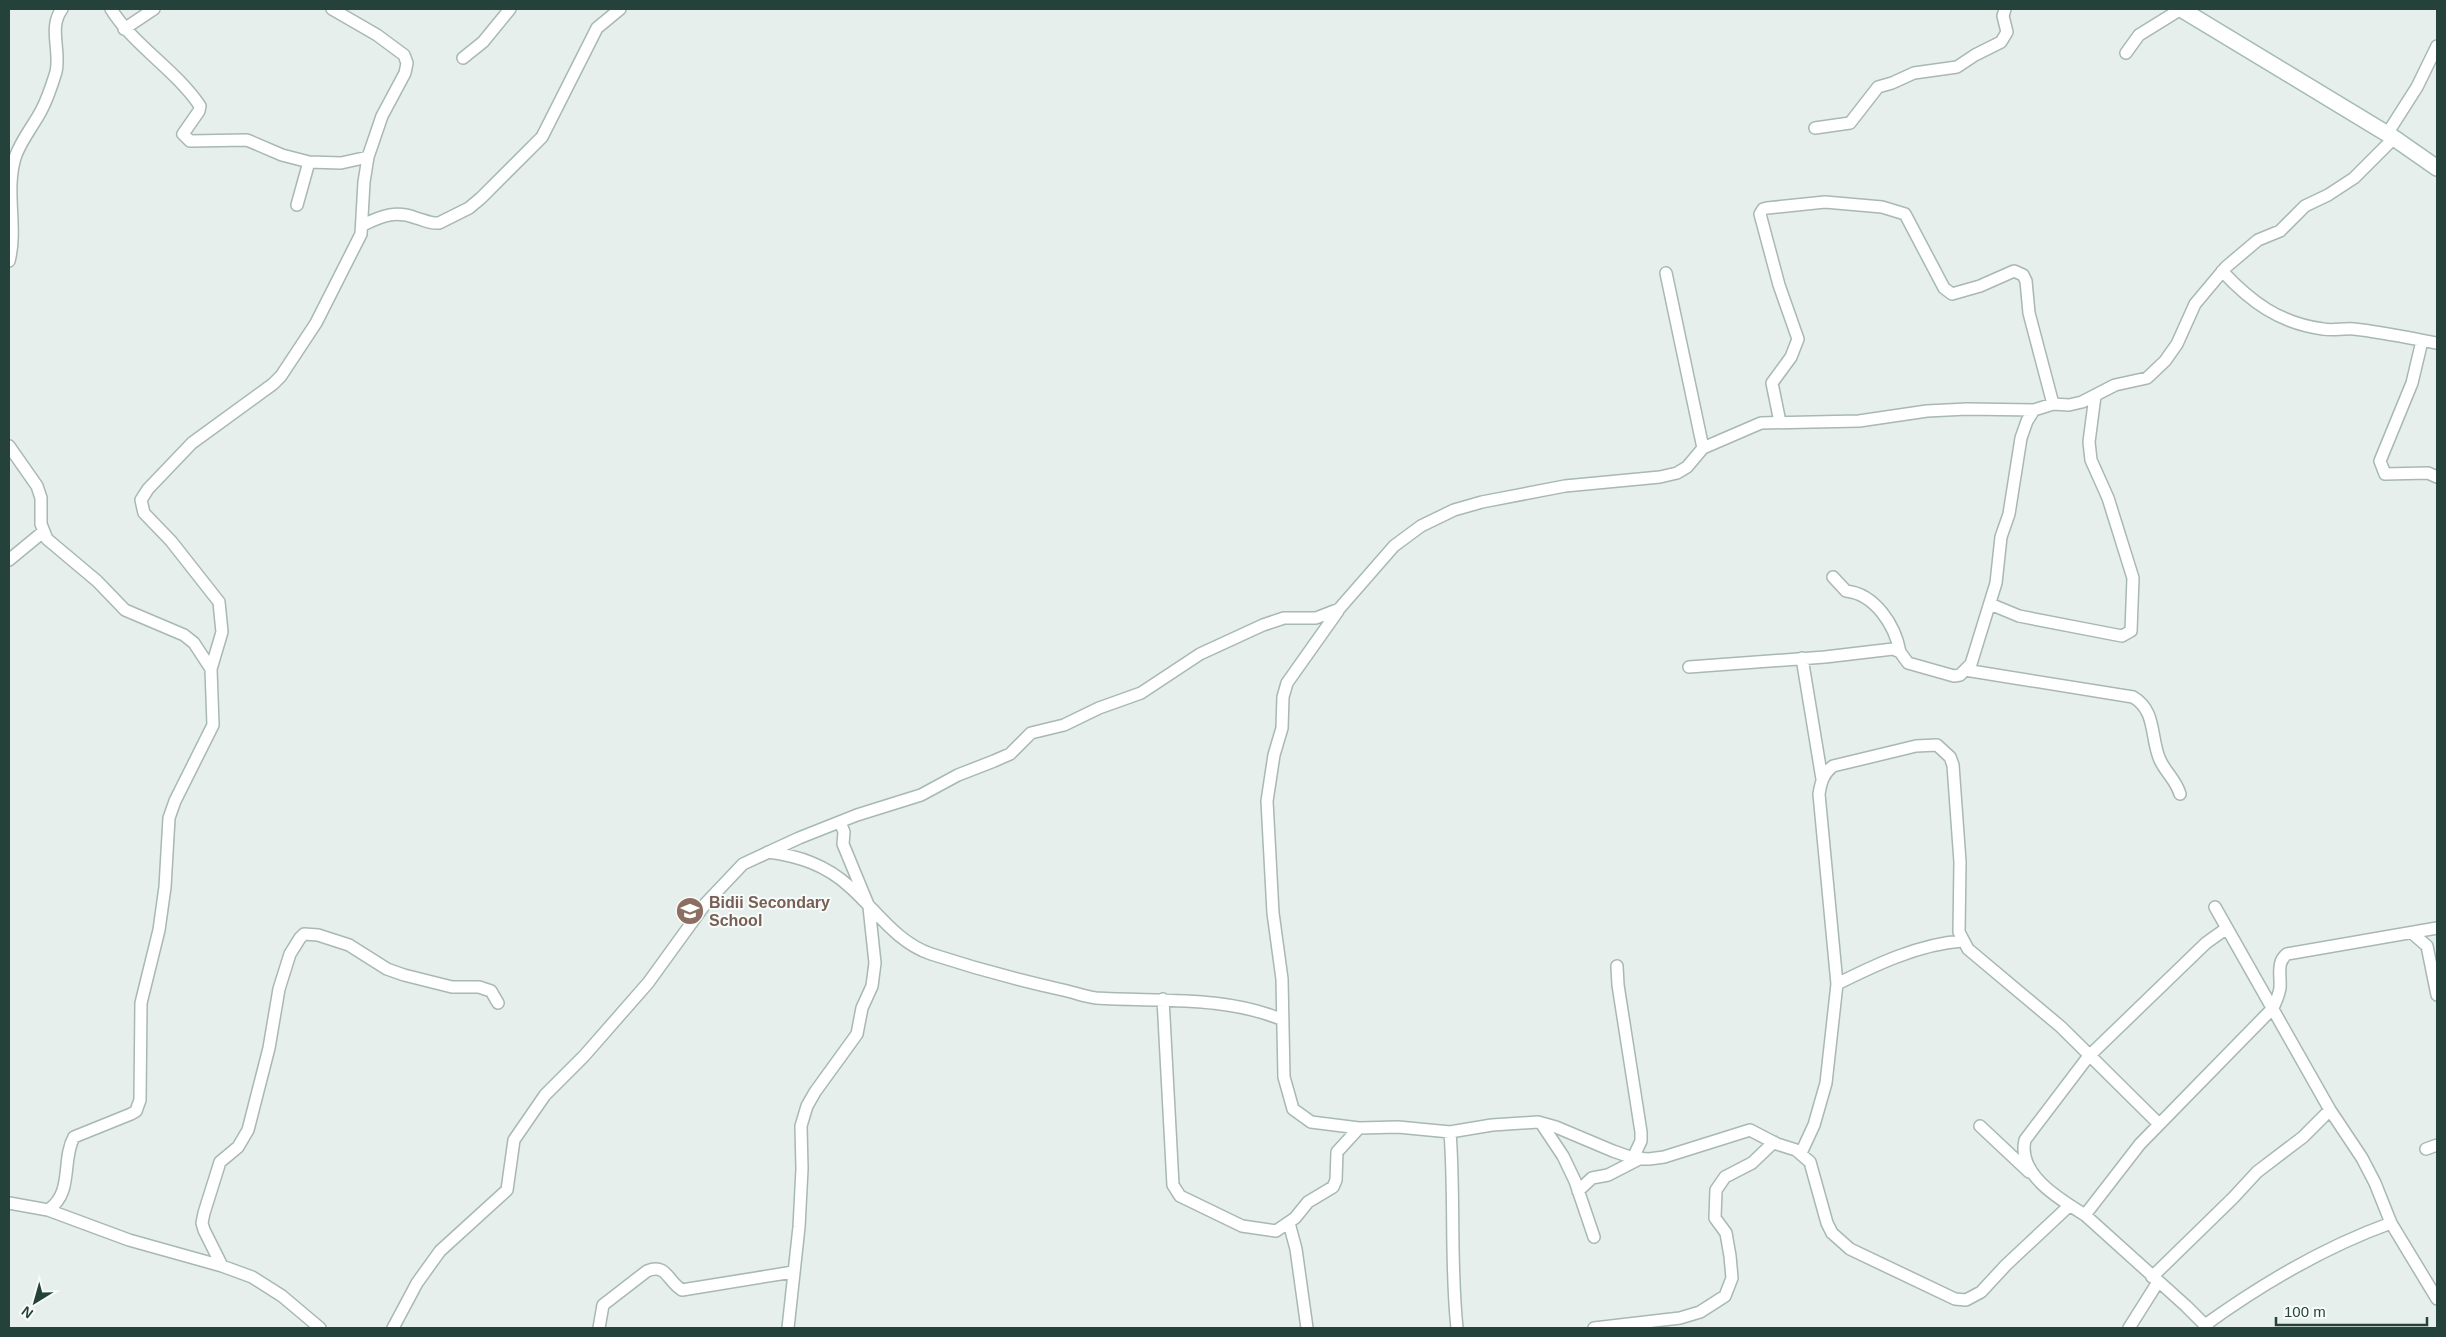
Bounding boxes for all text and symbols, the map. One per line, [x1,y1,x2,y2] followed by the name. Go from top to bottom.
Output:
[709,894,830,929] place label: Bidii Secondary School
[675,896,705,926] school or university icon: Bidii Secondary School
[10,1277,60,1327] north arrow
[2276,1294,2427,1326] scale bar
[18,1303,36,1322] text: N
[2284,1303,2326,1320] text: 100 m

